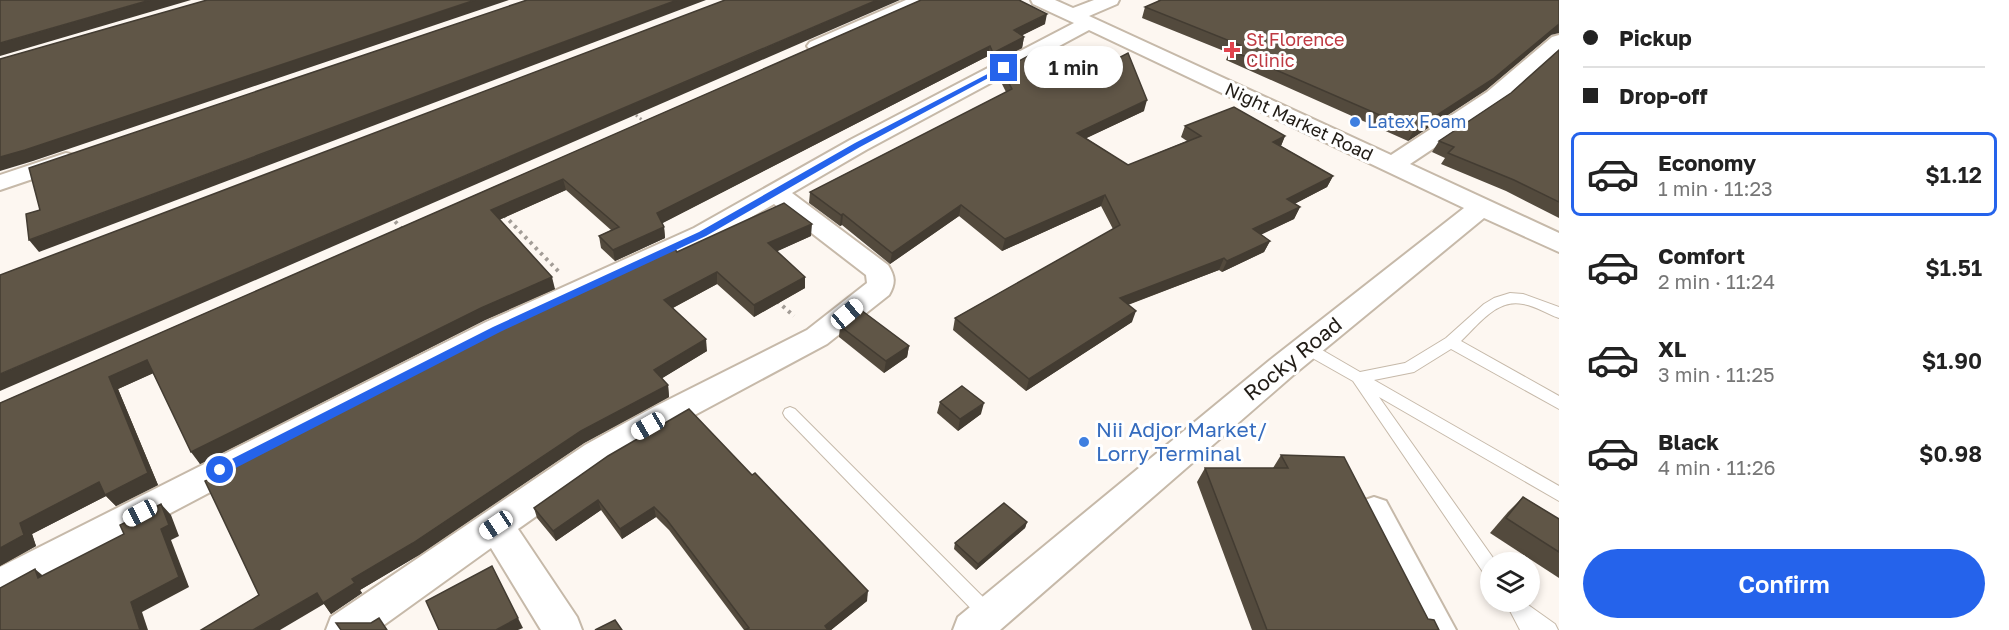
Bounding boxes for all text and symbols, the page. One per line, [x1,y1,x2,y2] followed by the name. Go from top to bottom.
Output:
[1619,24,1692,51] text: Pickup
[1246,28,1345,71] place label: St Florence Clinic
[1223,41,1241,59] marker: St Florence Clinic
[1025,47,1124,89] callout: 1 min
[990,54,1017,81] route end
[1048,55,1099,79] text: 1 min
[1222,77,1377,165] street label: Night Market Road
[1619,82,1708,109] text: Drop-off
[1367,110,1467,132] place label: Latex Foam
[1348,115,1362,129] marker: Latex Foam
[1586,147,1640,201] icon: car
[1658,149,1756,176] text: Economy
[1925,161,1982,188] text: $1.12
[1658,176,1773,200] text: 1 min · 11:23
[1586,240,1640,294] icon: car
[1658,242,1745,269] text: Comfort
[1925,254,1982,281] text: $1.51
[1658,269,1775,293] text: 2 min · 11:24
[827,296,867,332] car
[1238,311,1347,406] street label: Rocky Road
[1586,333,1640,387] icon: car
[1658,335,1686,362] text: XL
[1922,347,1982,374] text: $1.90
[1658,362,1775,386] text: 3 min · 11:25
[628,409,668,443] car
[1096,416,1267,466] place label: Nii Adjor Market/ Lorry Terminal
[1586,426,1640,480] icon: car
[1658,428,1719,455] text: Black
[1077,435,1091,449] marker: Nii Adjor Market/ Lorry Terminal
[1919,440,1982,467] text: $0.98
[1658,455,1776,479] text: 4 min · 11:26
[206,456,233,483] route start
[120,497,160,529] car
[476,507,516,543] car
[1583,549,1985,618] button: Confirm
[1480,552,1540,612] map controls
[1480,552,1540,612] button: layers

